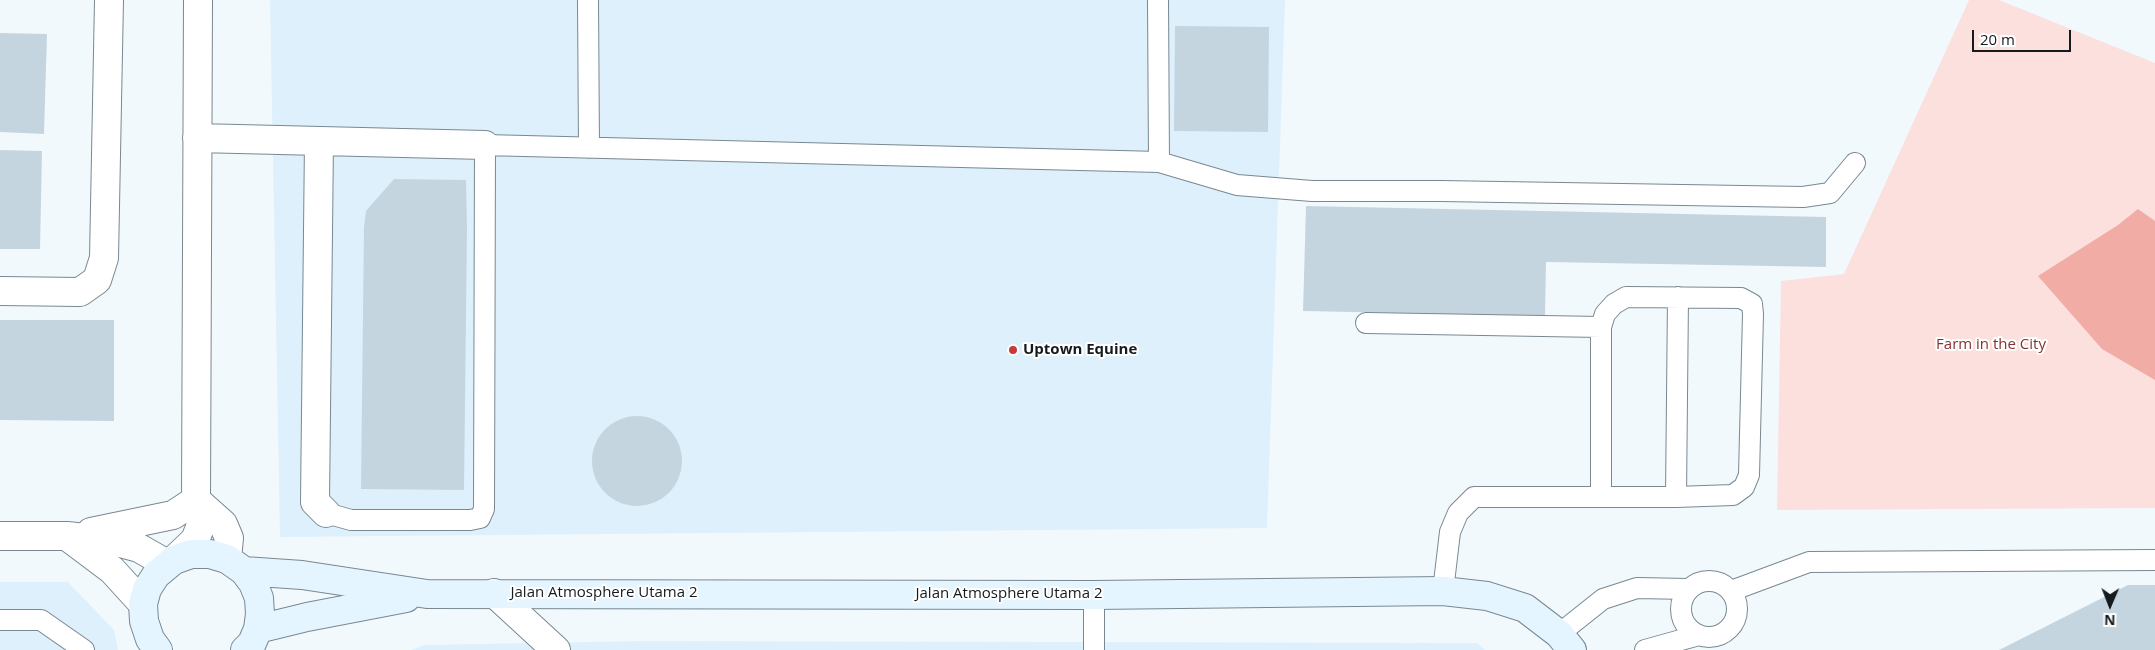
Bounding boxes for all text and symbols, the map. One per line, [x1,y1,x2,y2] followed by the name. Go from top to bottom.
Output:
[1975,20,2074,52] scale bar
[1980,29,2015,49] text: 20 m
[1936,336,2046,354] park label: Farm in the City
[1023,341,1137,359] place label: Uptown Equine
[1007,344,1019,356] marker: Uptown Equine
[2085,580,2135,630] north arrow
[510,584,698,602] street label: Jalan Atmosphere Utama 2
[915,585,1103,603] street label: Jalan Atmosphere Utama 2
[2104,611,2116,630] text: N

